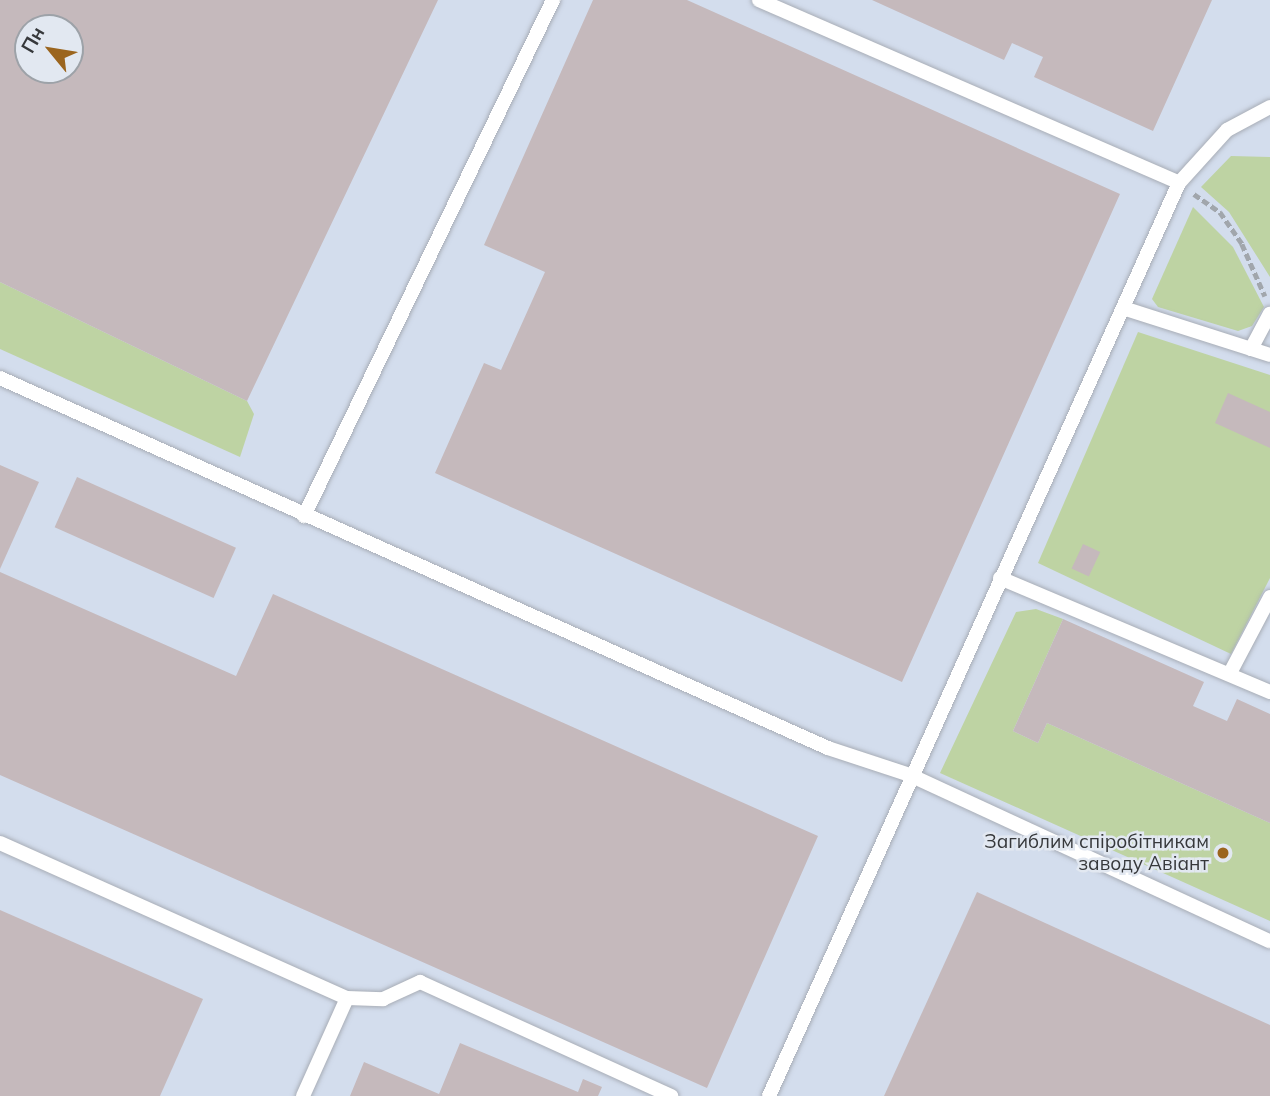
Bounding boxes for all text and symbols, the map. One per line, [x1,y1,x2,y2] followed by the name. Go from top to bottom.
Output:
[14,14,84,84] north arrow
[16,22,50,57] text: Пн
[984,831,1209,875] place label: Загиблим спіробітникам заводу Авіант
[1215,845,1231,861] marker: Загиблим спіробітникам заводу Авіант

